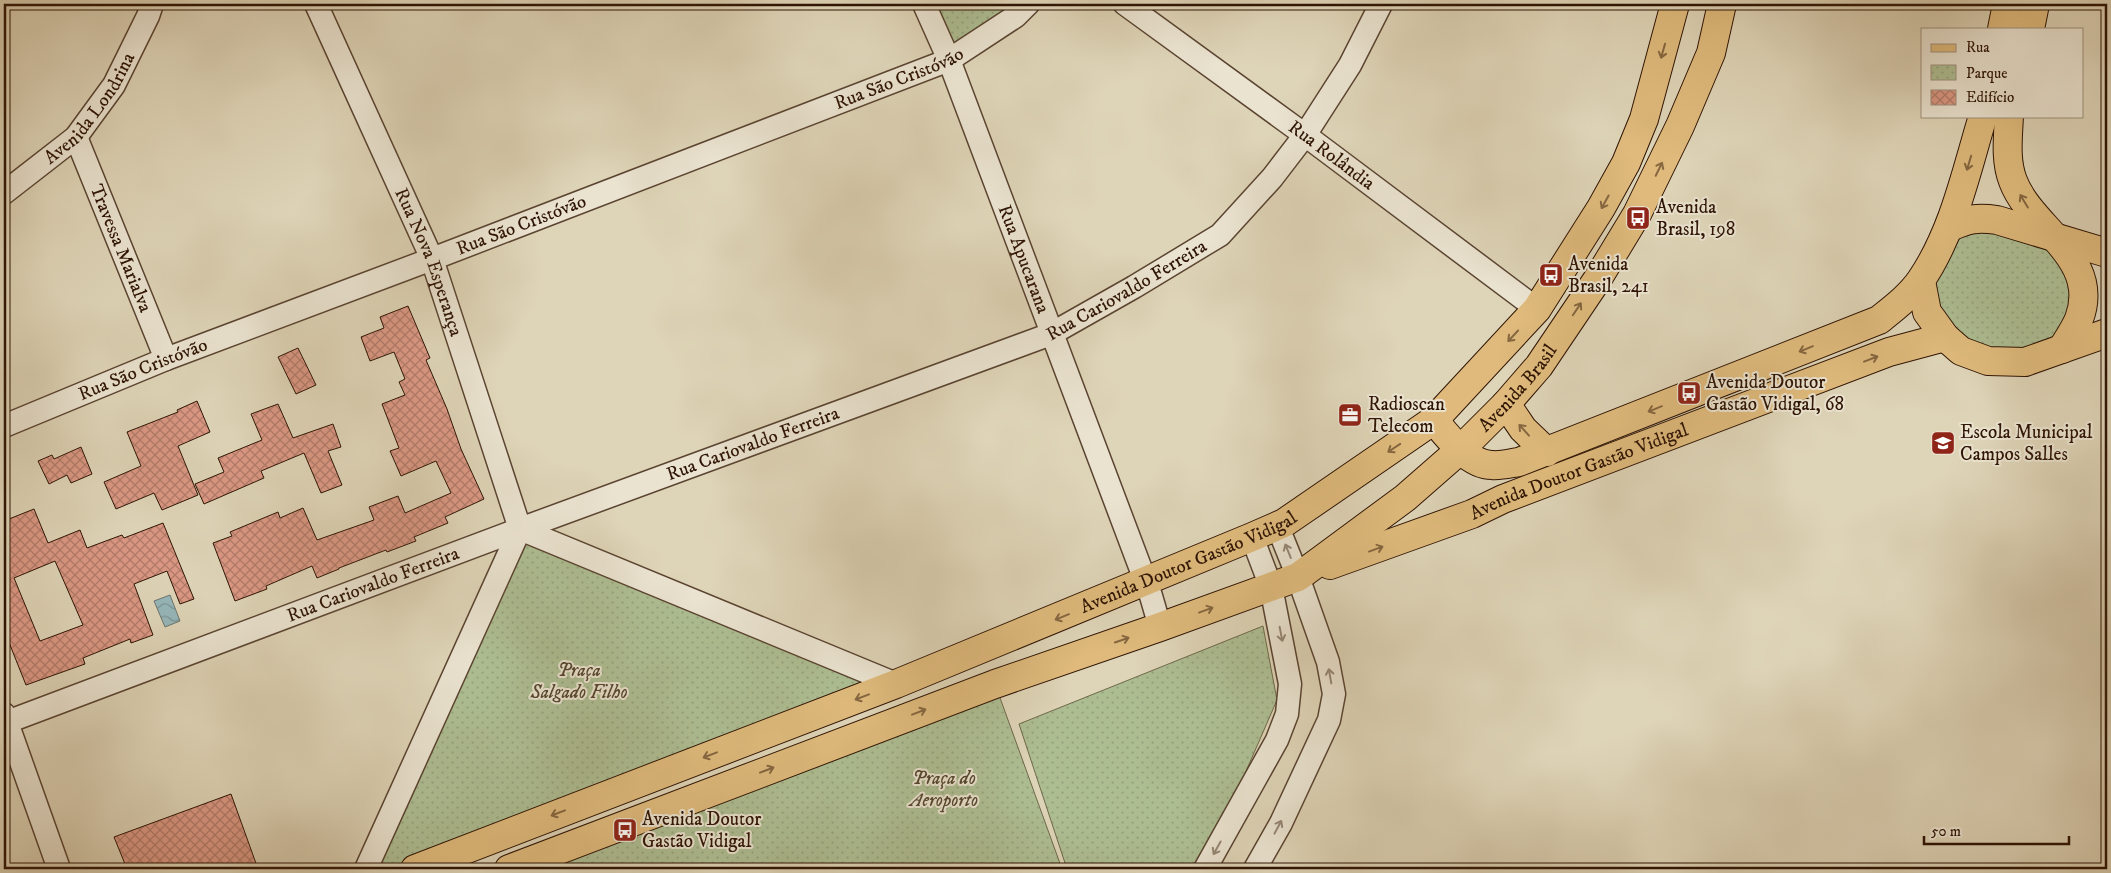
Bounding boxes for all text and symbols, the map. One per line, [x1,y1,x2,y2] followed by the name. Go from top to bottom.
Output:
[1921,28,2084,118] legend
[1966,38,1990,57] text: Rua
[831,42,968,115] street label: Rua São Cristóvão
[1658,43,1667,59] one-way arrow
[39,49,140,169] street label: Avenida Londrina
[1966,64,2007,83] text: Parque
[1966,88,2014,107] text: Edifício
[1284,115,1379,195] street label: Rua Rolândia
[1964,155,1974,171] one-way arrow
[1655,162,1664,177] one-way arrow
[85,181,157,316] street label: Travessa Marialva
[390,184,468,339] street label: Rua Nova Esperança
[453,189,589,260] street label: Rua São Cristóvão
[1599,194,1609,209] one-way arrow
[2018,195,2028,209] one-way arrow
[1656,196,1735,241] place label: Avenida Brasil, 198
[993,201,1055,317] street label: Rua Apucarana
[1625,205,1651,231] bus stop icon: Avenida Brasil, 198
[1042,234,1211,346] street label: Rua Cariovaldo Ferreira
[1568,253,1649,298] place label: Avenida Brasil, 241
[1538,262,1564,288] bus stop icon: Avenida Brasil, 241
[1572,303,1582,317] one-way arrow
[1507,329,1519,342] one-way arrow
[75,333,211,406] street label: Rua São Cristóvão
[1473,340,1562,437] street label: Avenida Brasil
[1799,345,1814,354] one-way arrow
[1862,354,1878,363] one-way arrow
[1706,371,1844,416] place label: Avenida Doutor Gastão Vidigal, 68
[1676,380,1702,406] bus stop icon: Avenida Doutor Gastão Vidigal, 68
[1368,393,1445,438] place label: Radioscan Telecom
[663,401,842,486] street label: Rua Cariovaldo Ferreira
[1337,402,1363,428] office icon: Radioscan Telecom
[1648,405,1663,414] one-way arrow
[1466,418,1692,525] street label: Avenida Doutor Gastão Vidigal
[1960,421,2093,466] place label: Escola Municipal Campos Salles
[1519,423,1530,436] one-way arrow
[1930,430,1956,456] school or university icon: Escola Municipal Campos Salles
[1387,443,1401,453] one-way arrow
[1077,506,1301,618] street label: Avenida Doutor Gastão Vidigal
[284,541,462,627] street label: Rua Cariovaldo Ferreira
[1283,544,1292,559] one-way arrow
[1368,544,1383,553] one-way arrow
[1198,605,1213,614] one-way arrow
[1054,613,1070,622] one-way arrow
[1276,626,1286,642] one-way arrow
[1113,635,1129,644] one-way arrow
[529,659,628,704] park label: Praça Salgado Filho
[1325,668,1335,684] one-way arrow
[855,693,870,702] one-way arrow
[911,707,926,717] one-way arrow
[703,751,718,760] one-way arrow
[759,765,775,774] one-way arrow
[908,767,978,813] park label: Praça do Aeroporto
[642,808,761,853] place label: Avenida Doutor Gastão Vidigal
[551,809,567,818] one-way arrow
[1924,813,2068,845] scale bar
[612,817,638,843] bus stop icon: Avenida Doutor Gastão Vidigal
[1274,820,1284,834] one-way arrow
[1931,822,1961,841] text: 50 m
[1211,841,1221,855] one-way arrow

